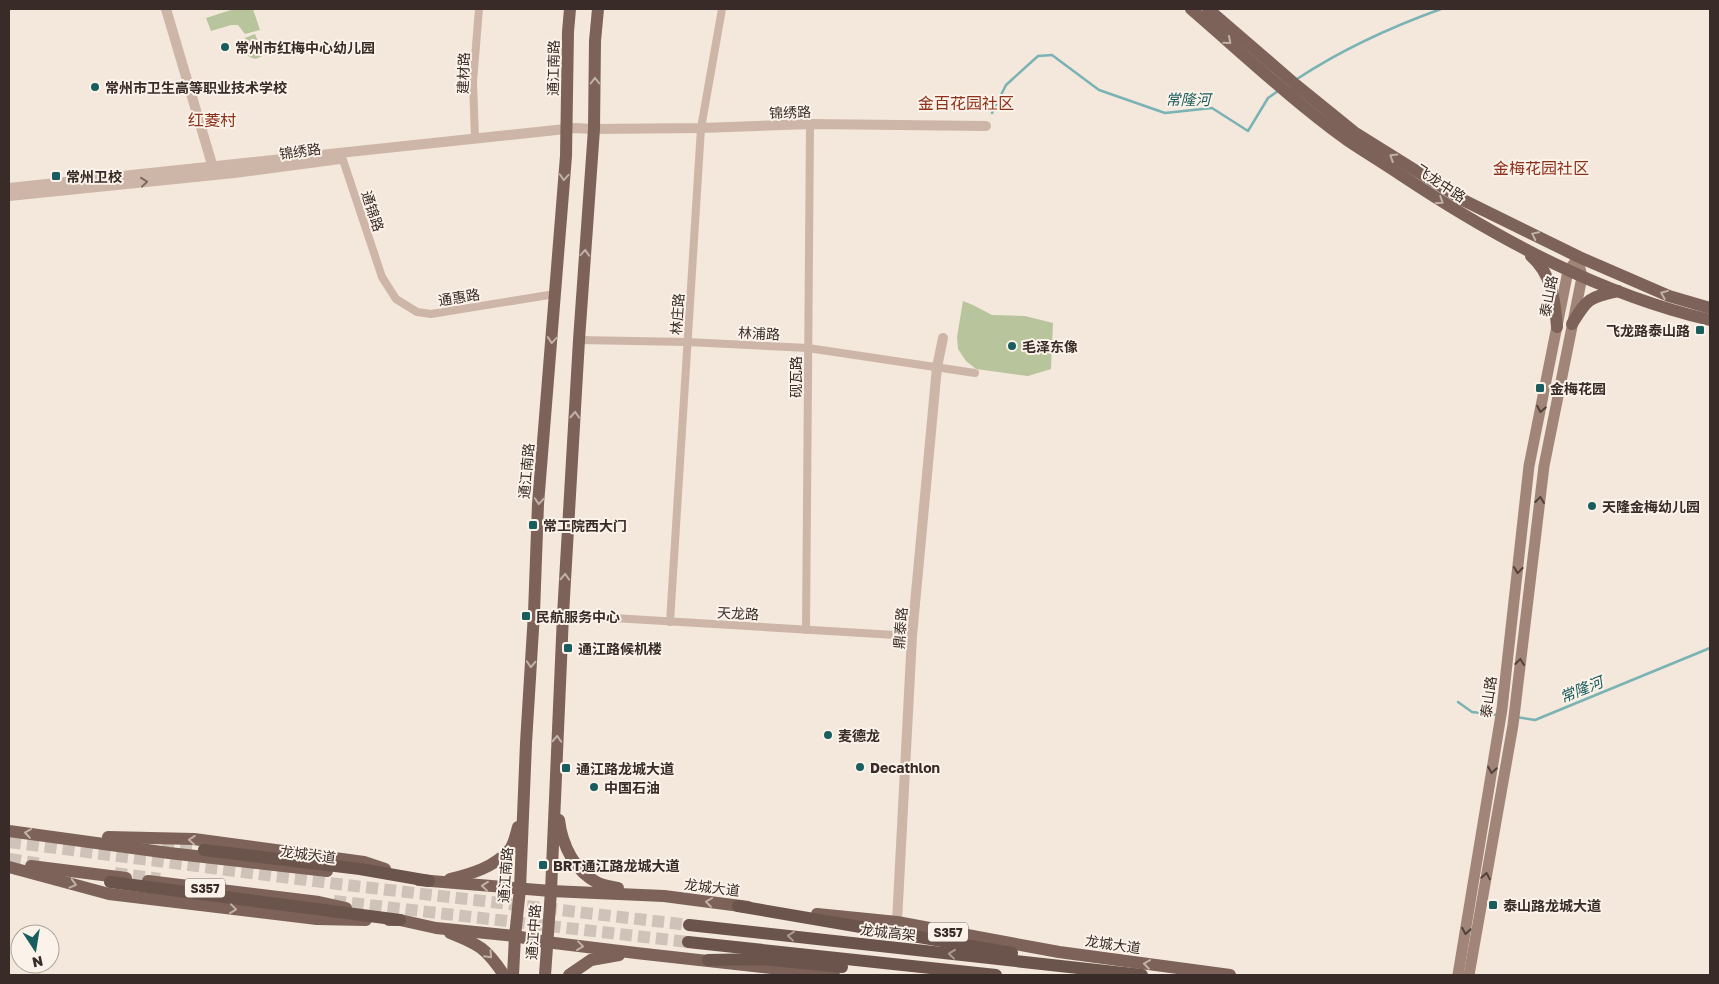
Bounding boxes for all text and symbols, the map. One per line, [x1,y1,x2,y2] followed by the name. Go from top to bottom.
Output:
[1222,35,1231,43] one-way arrow
[235,39,375,56] place label: 常州市红梅中心幼儿园
[544,40,562,96] street label: 通江南路
[219,41,231,53] marker: 常州市红梅中心幼儿园
[454,52,472,94] street label: 建材路
[590,76,600,84] one-way arrow
[105,79,287,96] place label: 常州市卫生高等职业技术学校
[89,81,101,93] marker: 常州市卫生高等职业技术学校
[1165,90,1213,108] water label: 常隆河
[918,93,1014,113] district label: 金百花园社区
[769,103,811,121] street label: 锦绣路
[188,110,236,130] district label: 红菱村
[278,140,322,162] street label: 锦绣路
[1389,153,1398,163] one-way arrow
[1493,158,1589,178] district label: 金梅花园社区
[1413,161,1469,205] street label: 飞龙中路
[66,168,122,185] place label: 常州卫校
[50,170,62,182] marker: 常州卫校
[559,174,570,182] one-way arrow
[141,177,149,188] one-way arrow
[358,188,388,234] street label: 通锦路
[1434,195,1444,204] one-way arrow
[1531,231,1540,242] one-way arrow
[580,249,591,257] one-way arrow
[1536,274,1560,318] street label: 泰山路
[437,285,481,309] street label: 通惠路
[1660,289,1669,300] one-way arrow
[667,292,687,336] street label: 林庄路
[1606,322,1690,339] place label: 飞龙路泰山路
[738,323,780,343] street label: 林浦路
[1694,324,1706,336] marker: 飞龙路泰山路
[546,336,557,344] one-way arrow
[1022,338,1078,355] place label: 毛泽东像
[1006,340,1018,352] marker: 毛泽东像
[787,356,804,398] street label: 砚瓦路
[1550,380,1606,397] place label: 金梅花园
[1534,382,1546,394] marker: 金梅花园
[1536,405,1546,414] one-way arrow
[569,411,580,419] one-way arrow
[515,442,537,500] street label: 通江南路
[1534,496,1545,504] one-way arrow
[533,498,544,506] one-way arrow
[1602,498,1700,515] place label: 天隆金梅幼儿园
[1586,500,1598,512] marker: 天隆金梅幼儿园
[543,517,627,534] place label: 常工院西大门
[527,519,539,531] marker: 常工院西大门
[1513,566,1524,574] one-way arrow
[560,573,571,581] one-way arrow
[717,603,759,623] street label: 天龙路
[890,606,910,650] street label: 鼎泰路
[536,608,620,625] place label: 民航服务中心
[520,610,532,622] marker: 民航服务中心
[578,640,662,657] place label: 通江路候机楼
[562,642,574,654] marker: 通江路候机楼
[1514,657,1525,665] one-way arrow
[525,660,536,668] one-way arrow
[1557,671,1608,706] water label: 常隆河
[1477,675,1499,719] street label: 泰山路
[838,727,880,744] place label: 麦德龙
[822,729,834,741] marker: 麦德龙
[552,735,563,743] one-way arrow
[870,759,940,776] place label: Decathlon
[576,760,674,777] place label: 通江路龙城大道
[854,761,866,773] marker: Decathlon
[560,762,572,774] marker: 通江路龙城大道
[1487,766,1497,775] one-way arrow
[604,779,660,796] place label: 中国石油
[588,781,600,793] marker: 中国石油
[24,828,32,839] one-way arrow
[187,834,195,845] one-way arrow
[279,842,337,866] street label: 龙城大道
[495,846,515,904] street label: 通江南路
[553,857,680,874] place label: BRT通江路龙城大道
[537,859,549,871] marker: BRT通江路龙城大道
[1481,871,1491,880] one-way arrow
[683,875,741,899] street label: 龙城大道
[68,878,77,889] one-way arrow
[185,878,225,898] road number: S357
[481,881,489,892] one-way arrow
[705,897,713,908] one-way arrow
[1503,897,1601,914] place label: 泰山路龙城大道
[1487,899,1499,911] marker: 泰山路龙城大道
[229,903,237,914] one-way arrow
[523,903,543,961] street label: 通江中路
[859,921,917,943] street label: 龙城高架
[928,922,968,942] road number: S357
[10,924,60,974] north arrow
[1461,926,1471,935] one-way arrow
[787,931,795,942] one-way arrow
[1084,932,1142,956] street label: 龙城大道
[576,940,584,951] one-way arrow
[948,949,956,960] one-way arrow
[483,950,492,959] one-way arrow
[31,953,45,972] text: N
[1143,959,1151,970] one-way arrow

